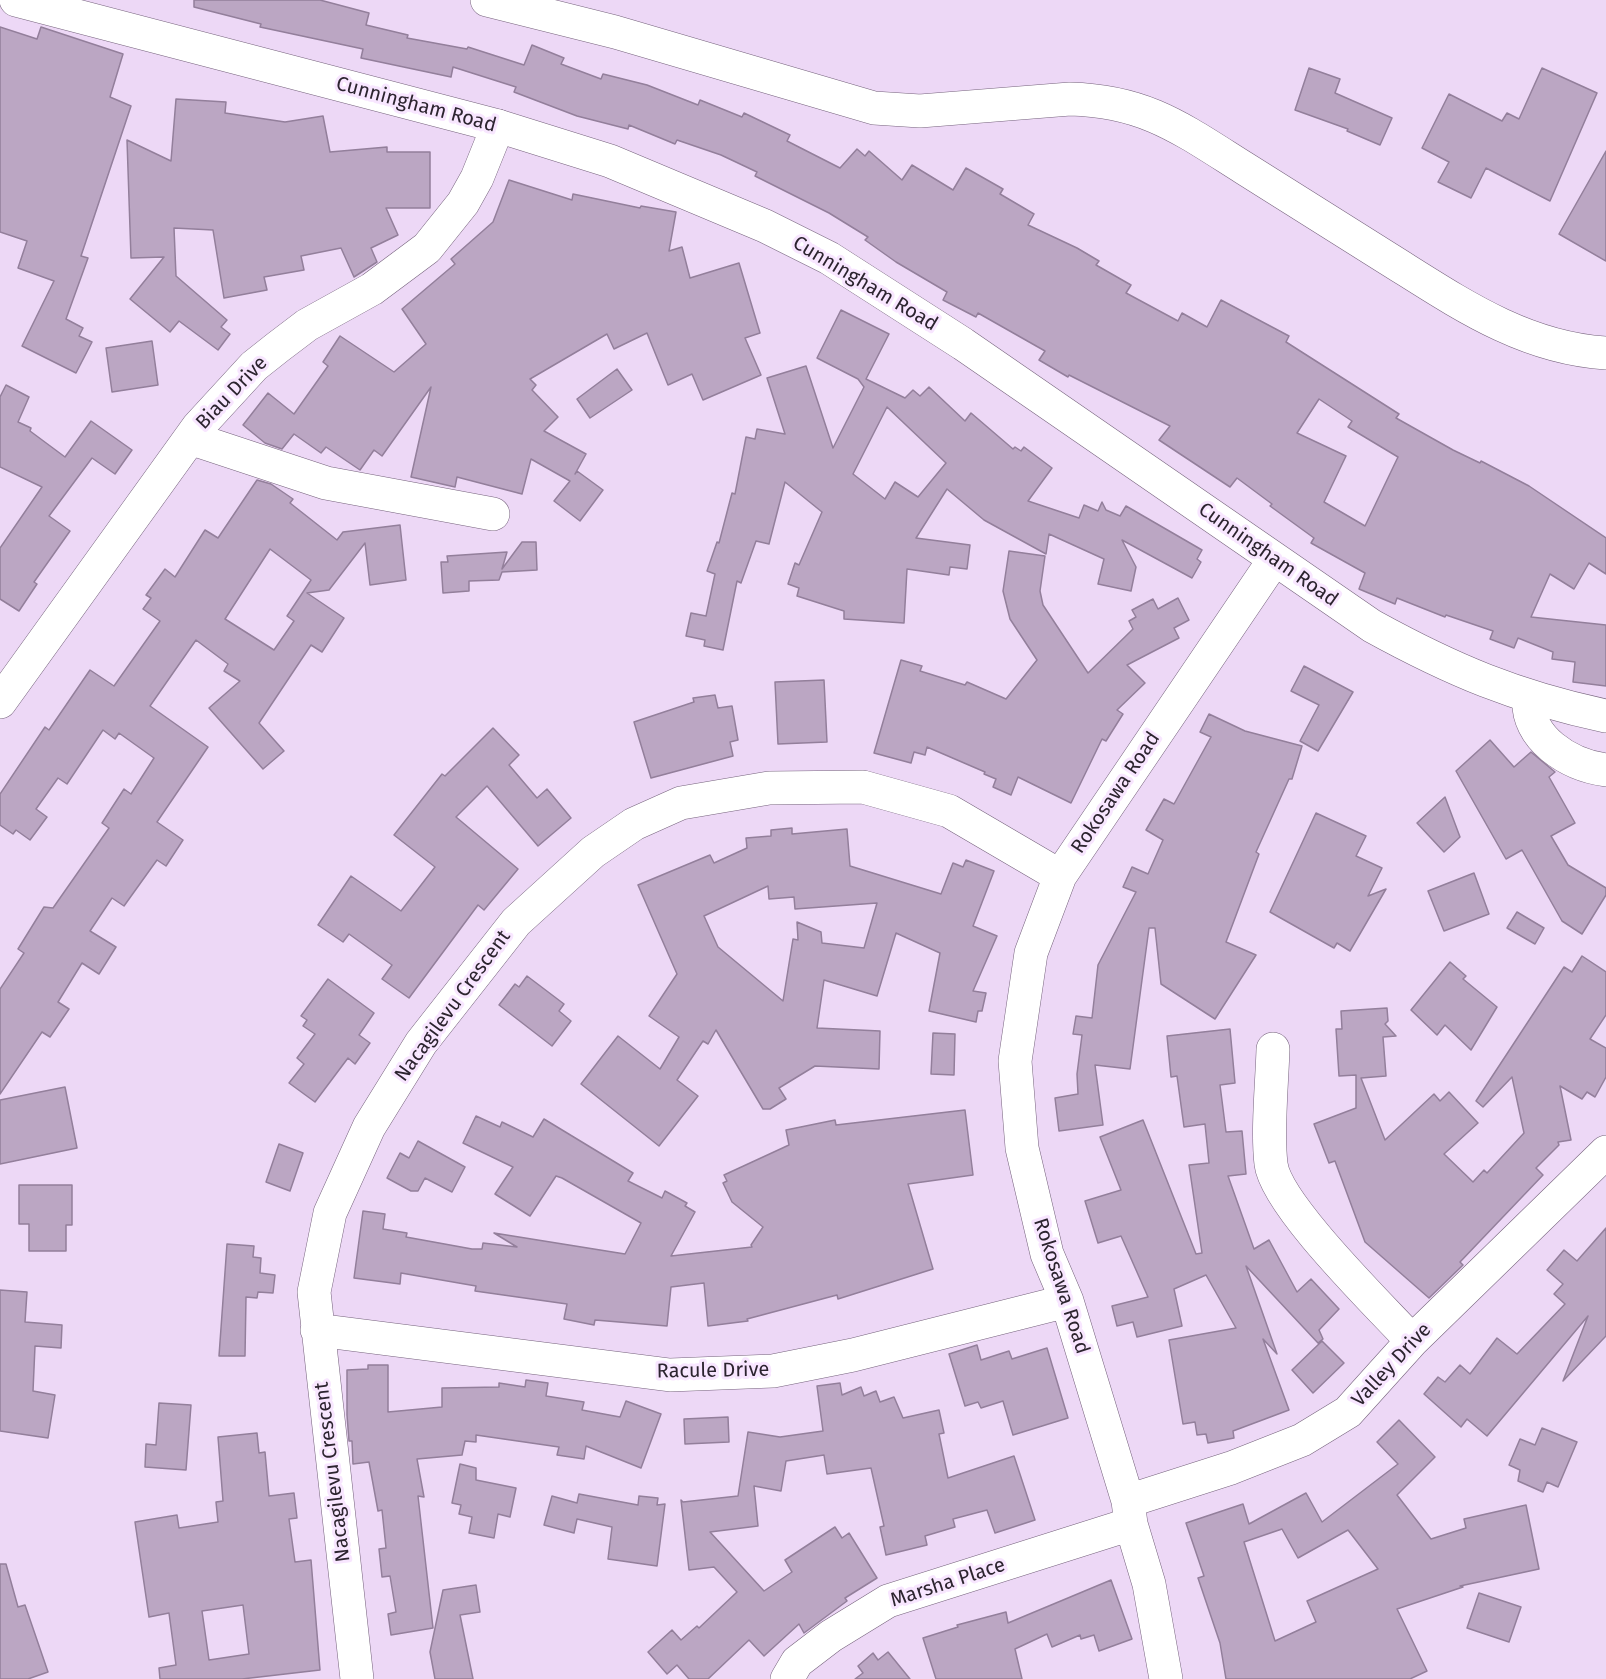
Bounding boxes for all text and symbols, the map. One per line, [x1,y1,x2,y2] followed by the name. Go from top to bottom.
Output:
[333,72,499,138] street label: Cunningham Road
[788,231,942,337] street label: Cunningham Road
[191,351,273,435] street label: Biau Drive
[1194,498,1342,612] street label: Cunningham Road
[1066,728,1166,858] street label: Rokosawa Road
[390,926,516,1086] street label: Nacagilevu Crescent
[1028,1215,1094,1357] street label: Rokosawa Road
[1347,1318,1437,1412] street label: Valley Drive
[656,1358,770,1384] street label: Racule Drive
[310,1381,356,1563] street label: Nacagilevu Crescent
[888,1553,1008,1613] street label: Marsha Place

